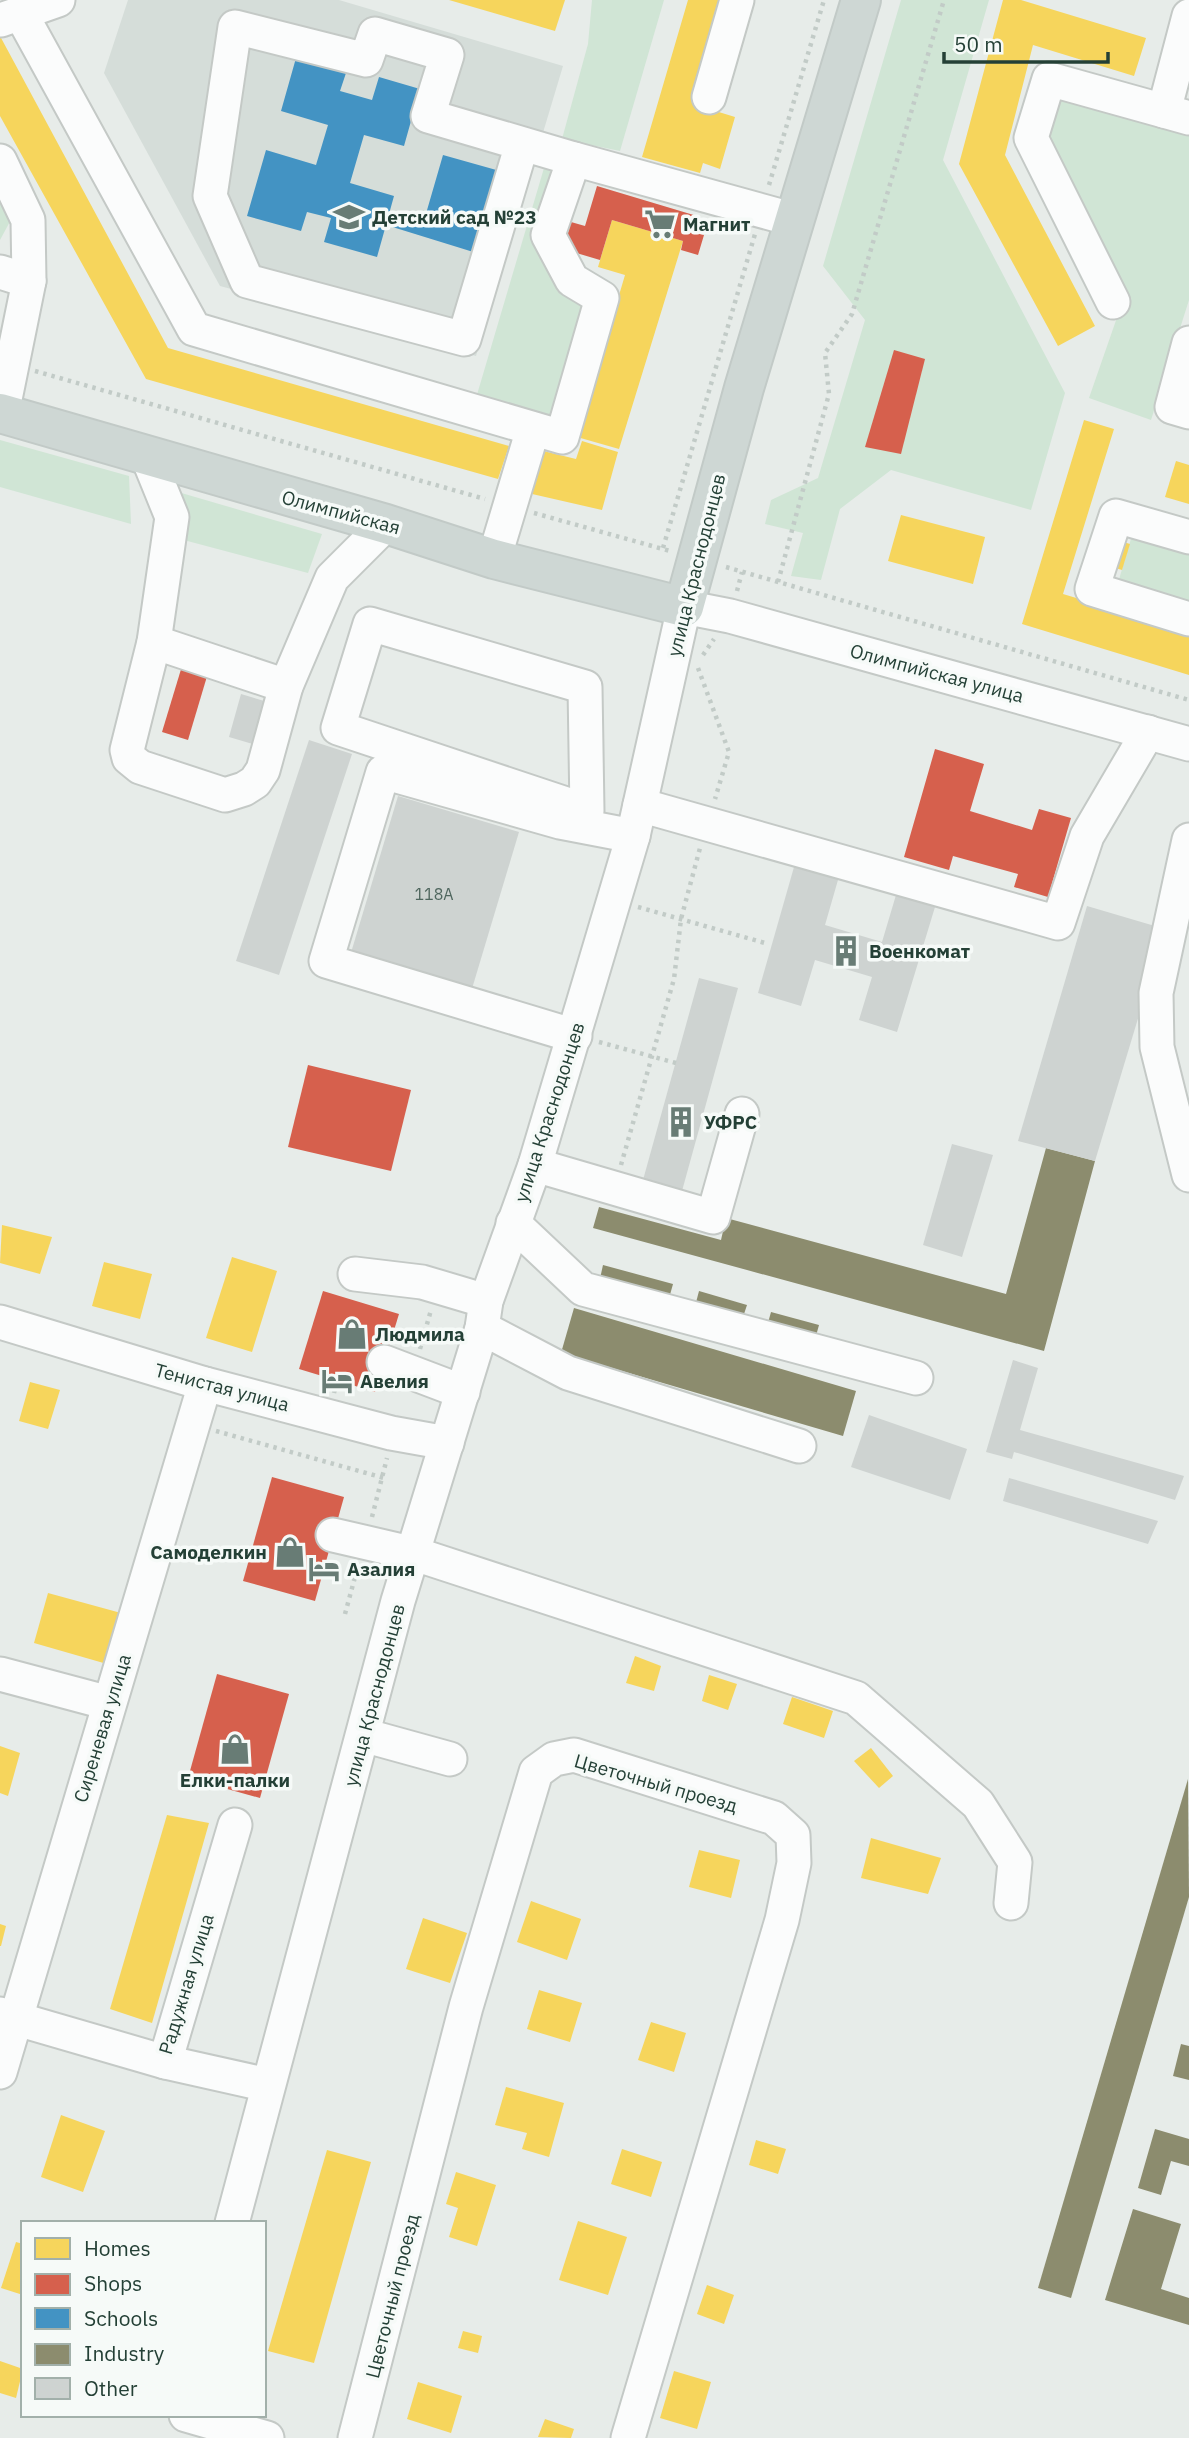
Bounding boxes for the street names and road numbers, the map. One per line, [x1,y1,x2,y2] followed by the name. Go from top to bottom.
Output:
[662,471,730,659] street label: улица Краснодонцев
[279,485,403,539] street label: Олимпийская
[848,638,1026,708] street label: Олимпийская улица
[509,1019,589,1205] street label: улица Краснодонцев
[152,1358,292,1416] street label: Тенистая улица
[338,1601,410,1789] street label: улица Краснодонцев
[68,1651,136,1805] street label: Сиреневая улица
[572,1748,740,1818] street label: Цветочный проезд
[153,1911,219,2057] street label: Радужная улица
[360,2211,424,2381] street label: Цветочный проезд

